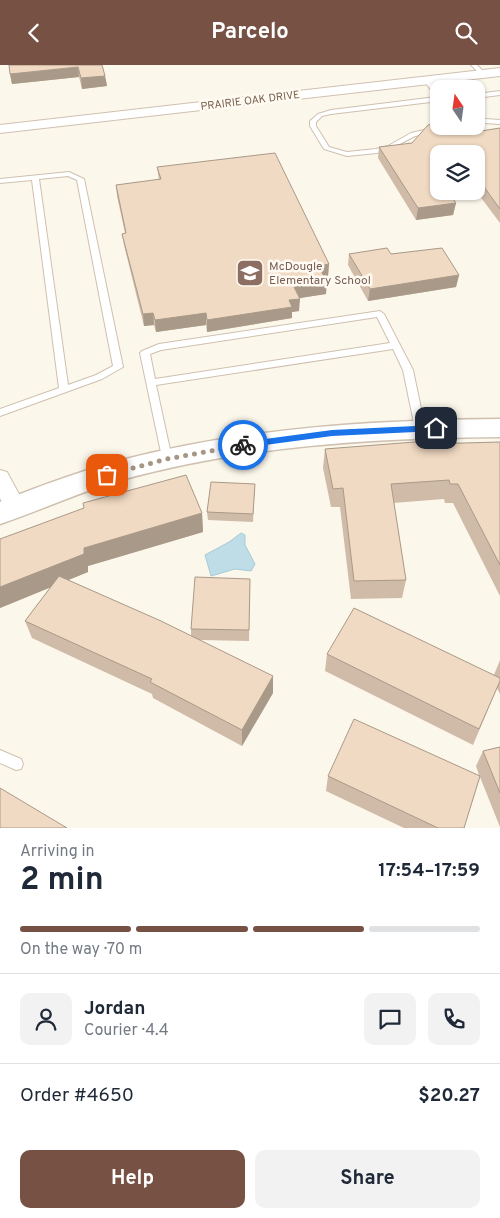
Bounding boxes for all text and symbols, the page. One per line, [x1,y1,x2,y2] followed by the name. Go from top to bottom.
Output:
[20,19,48,47] icon: back
[211,19,289,46] text: Parcelo
[452,19,480,47] icon: search
[430,80,485,135] north arrow
[430,80,485,200] map controls
[200,88,301,114] street label: PRAIRIE OAK DRIVE
[430,145,485,200] button: layers
[235,258,265,288] school or university icon: McDougle Elementary School
[269,259,371,289] place label: McDougle Elementary School
[415,407,457,449] pin
[422,414,450,442] icon: home
[218,420,268,470] courier
[229,431,257,459] icon: bike
[86,454,128,496] pin
[93,461,121,489] icon: bag
[20,842,95,862] text: Arriving in
[378,859,480,883] text: 17:54–17:59
[20,861,104,901] text: 2 min
[20,940,142,960] text: On the way · 70 m
[20,993,72,1045] button: person
[364,993,416,1045] button: chat
[428,993,480,1045] button: phone
[84,997,146,1021] text: Jordan
[84,1021,169,1041] text: Courier · 4.4
[20,1084,134,1108] text: Order #4650
[418,1084,480,1108] text: $20.27
[20,1150,245,1208] button: Help
[255,1150,480,1208] button: Share

